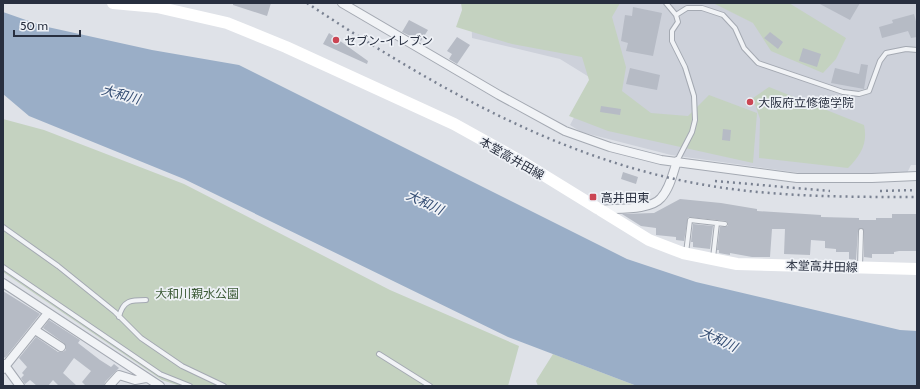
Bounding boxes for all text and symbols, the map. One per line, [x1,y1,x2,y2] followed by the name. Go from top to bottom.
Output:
[14,12,80,38] scale bar
[20,18,48,33] text: 50 m
[344,33,433,48] place label: セブン-イレブン
[331,35,341,45] marker: セブン-イレブン
[100,81,144,107] water label: 大和川
[758,95,854,110] place label: 大阪府立修徳学院
[745,97,755,107] marker: 大阪府立修徳学院
[477,134,547,182] street label: 本堂高井田線
[404,187,448,218] water label: 大和川
[601,190,649,205] place label: 高井田東
[588,192,598,202] marker: 高井田東
[786,257,858,275] street label: 本堂高井田線
[155,286,239,301] park label: 大和川親水公園
[698,324,742,355] water label: 大和川

